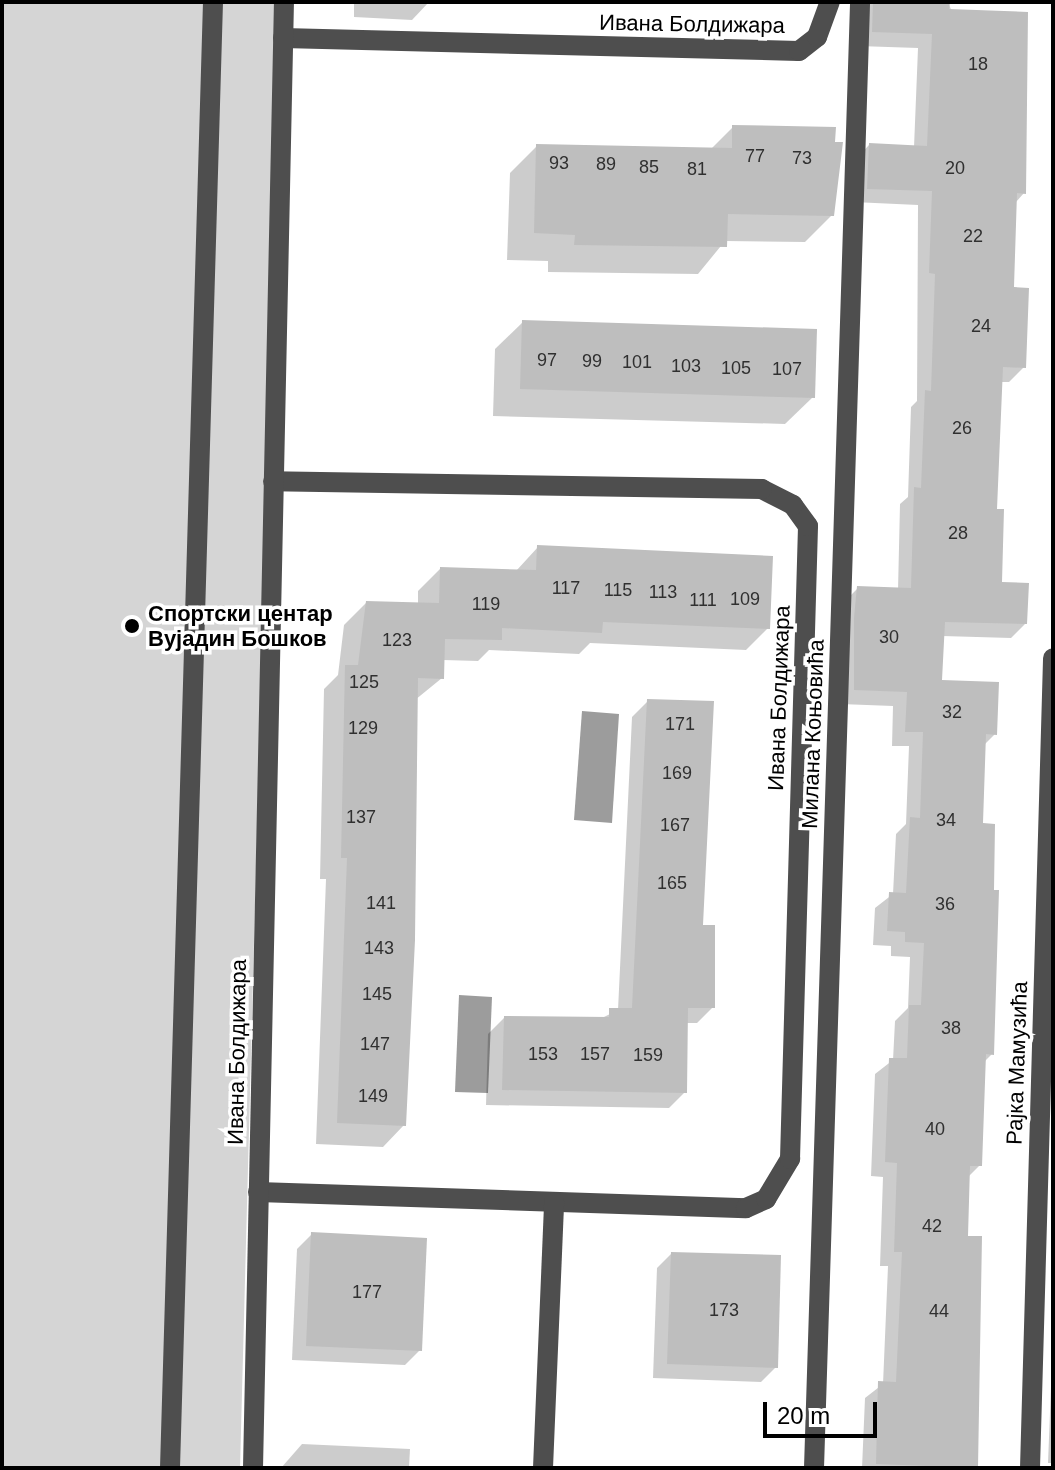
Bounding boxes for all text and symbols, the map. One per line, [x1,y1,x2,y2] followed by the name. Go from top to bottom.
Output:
[599,9,785,39] street label: Ивана Болдижара
[968,53,988,75] house number: 18
[745,145,765,167] house number: 77
[792,147,812,169] house number: 73
[549,152,569,174] house number: 93
[596,153,616,175] house number: 89
[639,156,659,178] house number: 85
[945,157,965,179] house number: 20
[687,158,707,180] house number: 81
[963,225,983,247] house number: 22
[971,315,991,337] house number: 24
[537,349,557,371] house number: 97
[582,350,602,372] house number: 99
[622,351,652,373] house number: 101
[671,355,701,377] house number: 103
[721,357,751,379] house number: 105
[772,358,802,380] house number: 107
[952,417,972,439] house number: 26
[948,522,968,544] house number: 28
[552,577,580,599] house number: 117
[604,579,632,601] house number: 115
[649,581,677,603] house number: 113
[730,588,760,610] house number: 109
[689,589,717,611] house number: 111
[472,593,500,615] house number: 119
[148,600,333,652] place label: Спортски центар Вујадин Бошков
[763,605,795,791] street label: Ивана Болдижара
[123,617,141,635] marker: Спортски центар Вујадин Бошков
[879,626,899,648] house number: 30
[382,629,412,651] house number: 123
[796,639,830,829] street label: Милана Коњовића
[349,671,379,693] house number: 125
[942,701,962,723] house number: 32
[665,713,695,735] house number: 171
[348,717,378,739] house number: 129
[662,762,692,784] house number: 169
[346,806,376,828] house number: 137
[936,809,956,831] house number: 34
[660,814,690,836] house number: 167
[657,872,687,894] house number: 165
[366,892,396,914] house number: 141
[935,893,955,915] house number: 36
[364,937,394,959] house number: 143
[222,959,252,1145] street label: Ивана Болдижара
[1001,981,1033,1145] street label: Рајка Мамузића
[362,983,392,1005] house number: 145
[941,1017,961,1039] house number: 38
[360,1033,390,1055] house number: 147
[528,1043,558,1065] house number: 153
[580,1043,610,1065] house number: 157
[633,1044,663,1066] house number: 159
[358,1085,388,1107] house number: 149
[925,1118,945,1140] house number: 40
[922,1215,942,1237] house number: 42
[352,1281,382,1303] house number: 177
[709,1299,739,1321] house number: 173
[929,1300,949,1322] house number: 44
[767,1386,881,1436] scale bar
[777,1402,830,1429] text: 20 m

